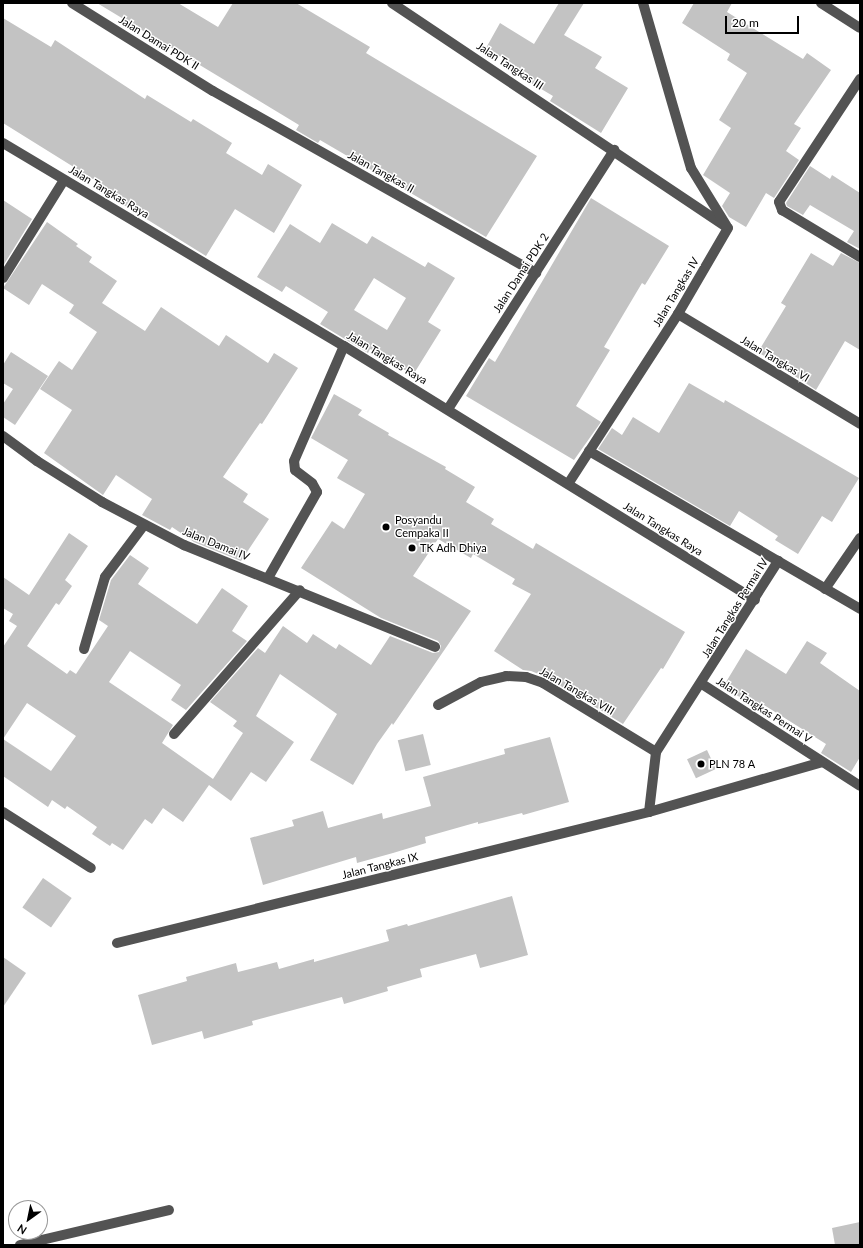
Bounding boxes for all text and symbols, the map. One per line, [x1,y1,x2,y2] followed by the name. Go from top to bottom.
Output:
[727,8,801,34] scale bar
[117,13,201,73] street label: Jalan Damai PDK II
[732,15,759,30] text: 20 m
[474,39,546,93] street label: Jalan Tangkas III
[345,148,417,196] street label: Jalan Tangkas II
[66,163,152,221] street label: Jalan Tangkas Raya
[490,231,552,315] street label: Jalan Damai PDK 2
[650,255,702,329] street label: Jalan Tangkas IV
[344,329,430,387] street label: Jalan Tangkas Raya
[738,333,812,385] street label: Jalan Tangkas VI
[621,499,705,559] street label: Jalan Tangkas Raya
[395,514,449,540] place label: Posyandu Cempaka II
[380,521,392,533] marker: Posyandu Cempaka II
[181,525,251,563] street label: Jalan Damai IV
[420,541,487,555] place label: TK Adh Dhiya
[407,543,417,553] marker: TK Adh Dhiya
[699,556,771,660] street label: Jalan Tangkas Permai IV
[537,664,617,718] street label: Jalan Tangkas VIII
[714,674,814,746] street label: Jalan Tangkas Permai V
[709,757,755,771] place label: PLN 78 A
[696,759,706,769] marker: PLN 78 A
[340,850,420,882] street label: Jalan Tangkas IX
[8,1200,48,1240] north arrow
[15,1222,29,1237] text: N

